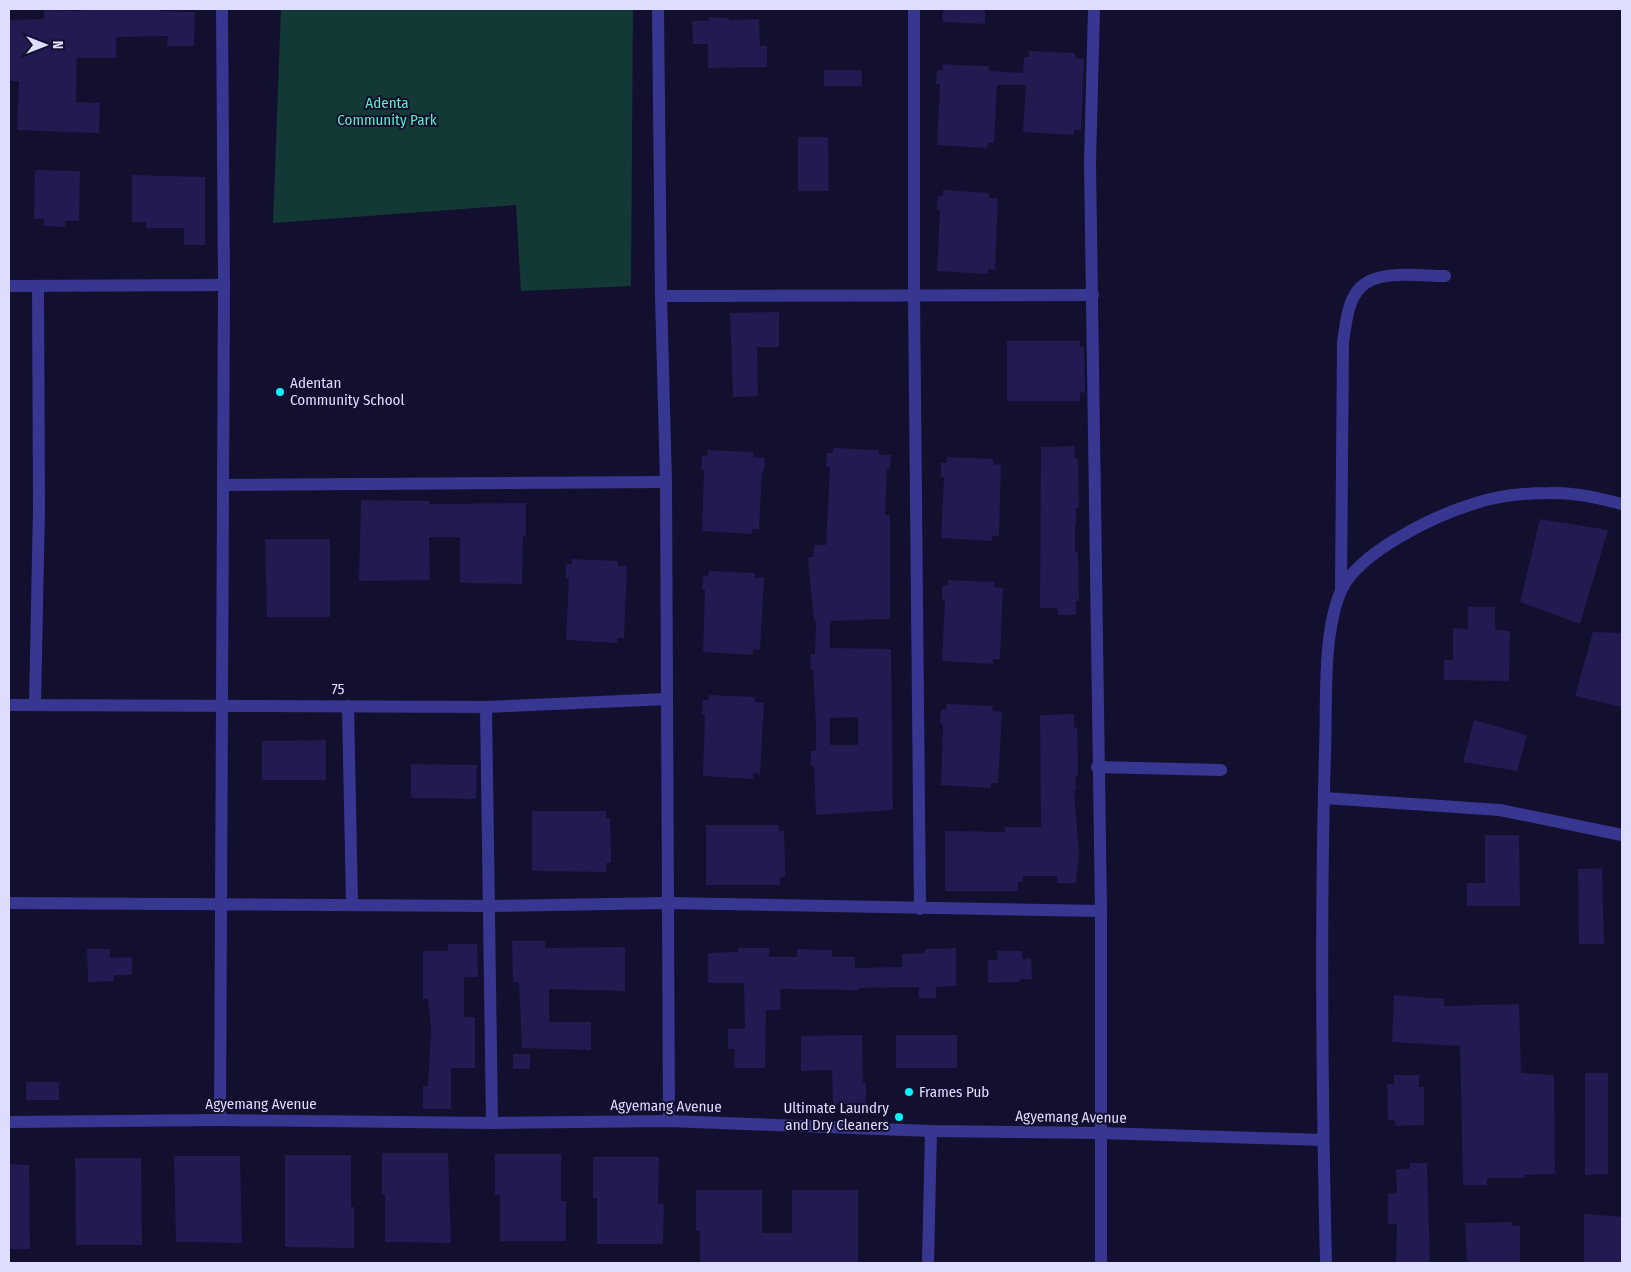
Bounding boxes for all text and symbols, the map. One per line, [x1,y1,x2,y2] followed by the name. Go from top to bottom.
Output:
[20,20,70,70] north arrow
[49,41,66,49] text: N
[337,94,437,129] park label: Adenta Community Park
[290,374,404,409] place label: Adentan Community School
[274,386,286,398] marker: Adentan Community School
[331,680,345,698] street label: 75
[919,1083,989,1101] place label: Frames Pub
[903,1086,915,1098] marker: Frames Pub
[205,1095,317,1113] street label: Agyemang Avenue
[610,1096,722,1116] street label: Agyemang Avenue
[783,1099,889,1134] place label: Ultimate Laundry and Dry Cleaners
[1015,1107,1127,1127] street label: Agyemang Avenue
[893,1111,905,1123] marker: Ultimate Laundry and Dry Cleaners

